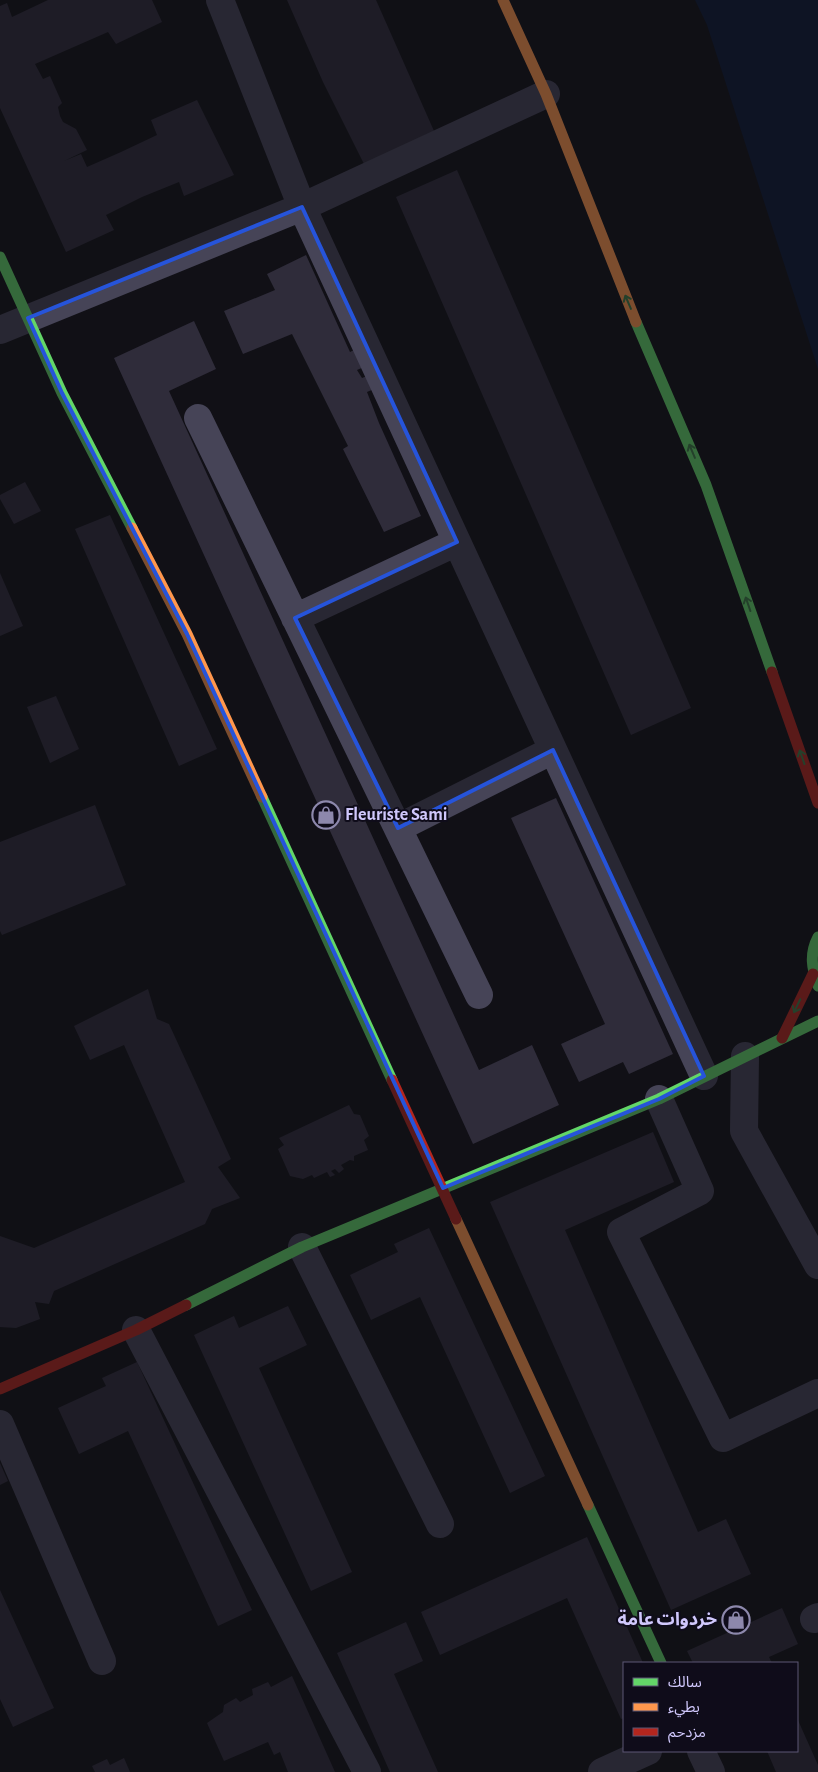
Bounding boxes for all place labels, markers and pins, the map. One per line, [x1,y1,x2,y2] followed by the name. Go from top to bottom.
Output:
[311,800,341,830] shop icon: Fleuriste Sami
[345,806,447,824] place label: Fleuriste Sami
[721,1605,751,1635] shop icon: خردوات عامة
[618,1609,717,1630] place label: خردوات عامة

